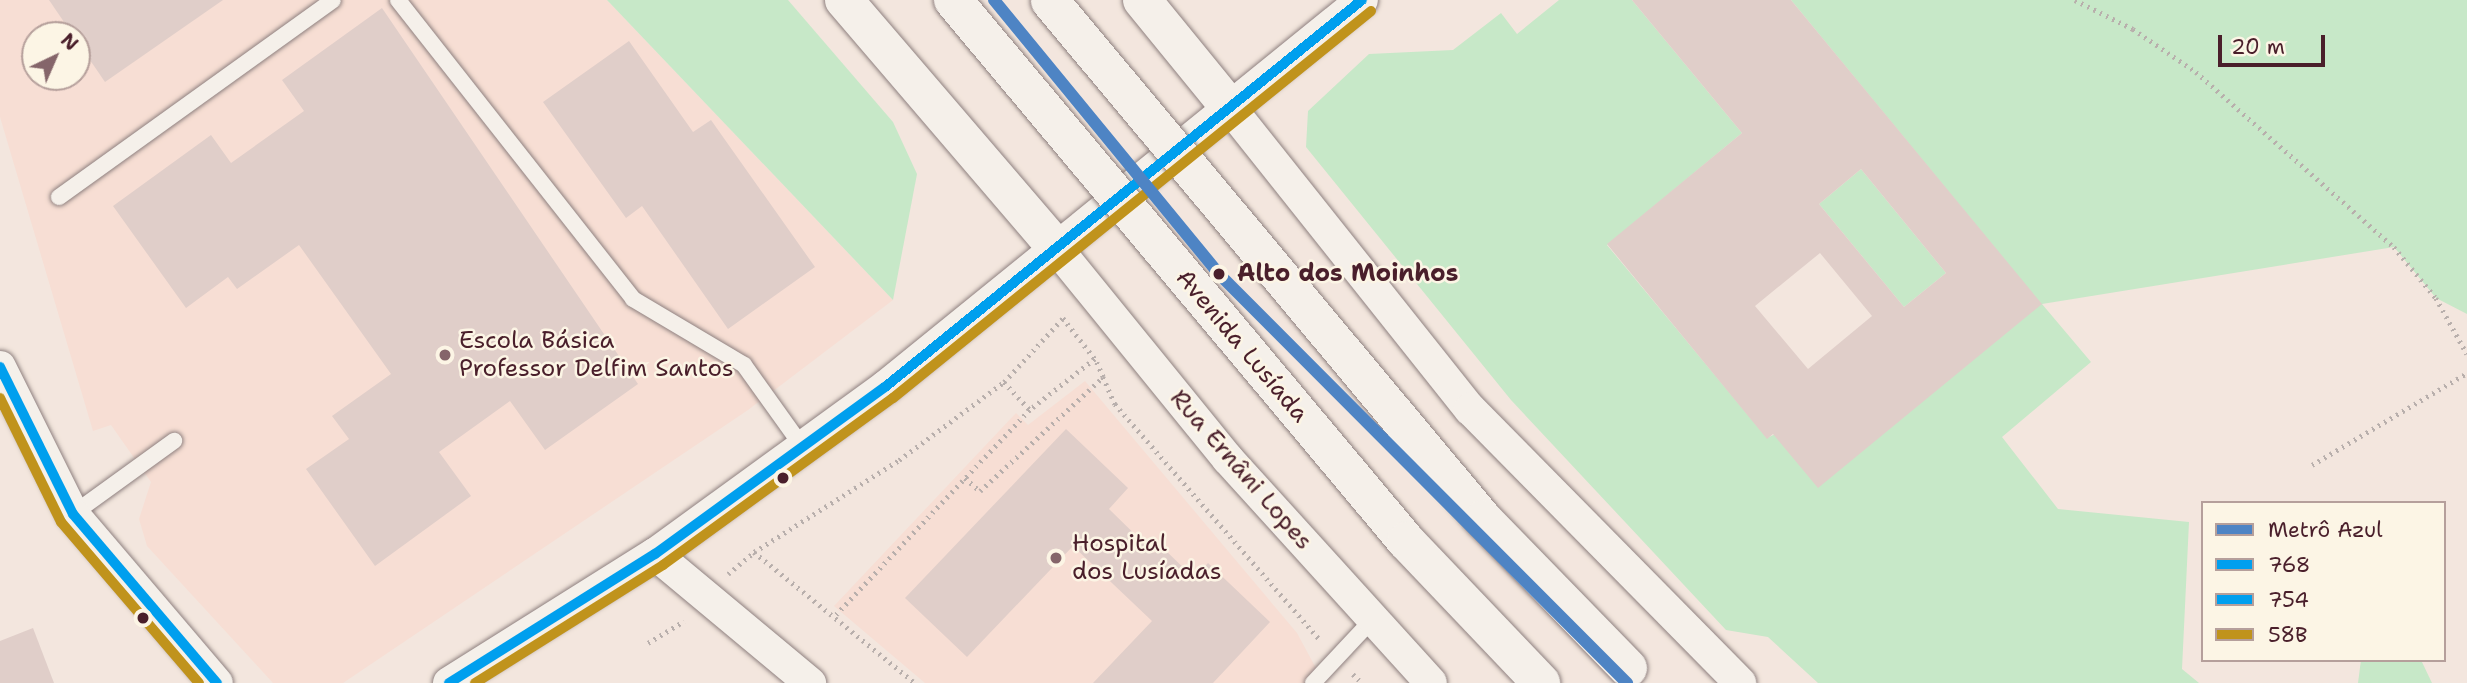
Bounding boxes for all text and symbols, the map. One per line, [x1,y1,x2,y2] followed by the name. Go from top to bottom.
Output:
[21,21,91,91] north arrow
[2222,21,2329,65] scale bar
[55,28,84,56] text: N
[2231,33,2285,61] text: 20 m
[1237,260,1458,288] place label: Alto dos Moinhos
[1207,262,1231,286] marker: Alto dos Moinhos
[1170,264,1314,428] street label: Avenida Lusíada
[459,327,734,383] place label: Escola Básica Professor Delfim Santos
[437,347,453,363] marker: Escola Básica Professor Delfim Santos
[1164,384,1318,556] street label: Rua Ernâni Lopes
[776,471,790,485] unlabelled marker
[2201,501,2446,662] legend
[2268,516,2383,544] text: Metrô Azul
[1072,530,1222,586] place label: Hospital dos Lusíadas
[1046,548,1066,568] marker: Hospital dos Lusíadas
[2268,551,2310,579] text: 768
[2268,586,2309,614] text: 754
[136,611,150,625] unlabelled marker
[2268,621,2307,649] text: 58B

